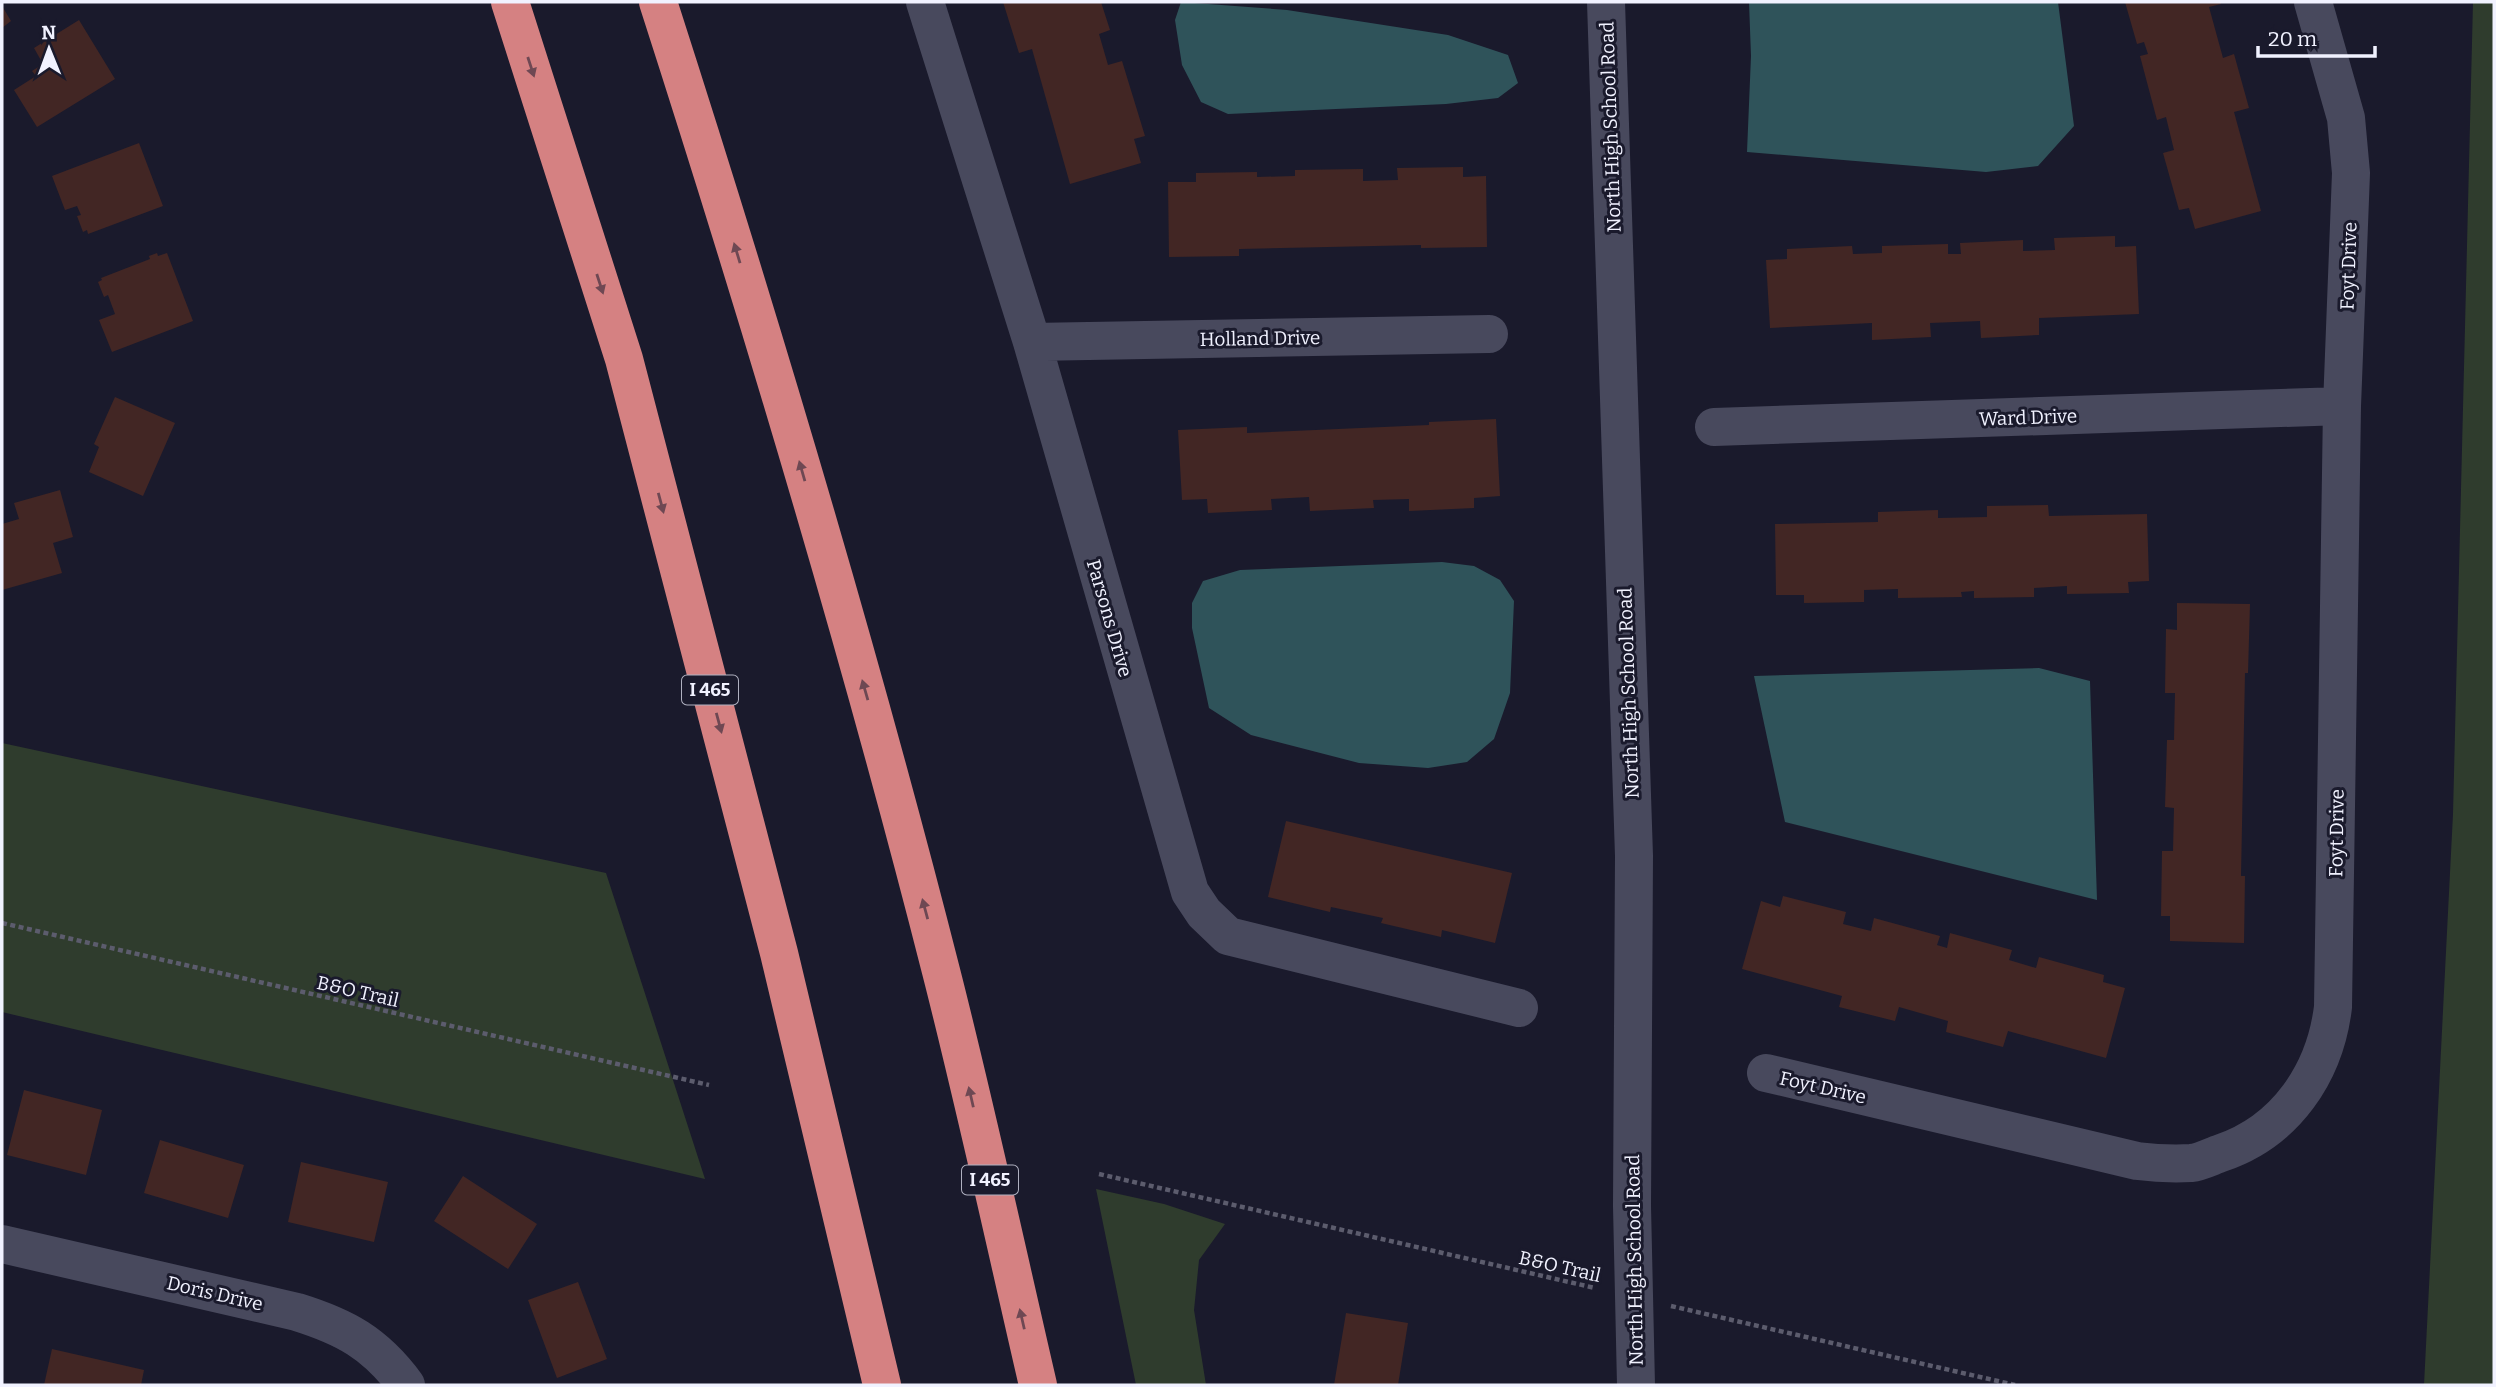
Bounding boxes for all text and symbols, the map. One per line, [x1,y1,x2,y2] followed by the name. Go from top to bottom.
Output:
[14,14,84,84] north arrow
[2258,14,2375,58] scale bar
[41,21,57,44] text: N
[1595,21,1626,233] street label: North High School Road
[2268,26,2317,52] text: 20 m
[526,56,537,77] one-way arrow
[2335,222,2362,310] street label: Foyt Drive
[732,242,742,263] one-way arrow
[595,273,606,294] one-way arrow
[1199,326,1321,351] street label: Holland Drive
[1979,404,2077,431] street label: Ward Drive
[797,460,807,481] one-way arrow
[657,492,667,513] one-way arrow
[1082,557,1137,680] street label: Parsons Drive
[1613,587,1644,799] street label: North High School Road
[682,676,738,704] road number: I 465
[859,679,869,700] one-way arrow
[714,712,725,734] one-way arrow
[2324,789,2349,877] street label: Foyt Drive
[919,898,930,920] one-way arrow
[315,971,401,1012] street label: B&O Trail
[1777,1066,1868,1109] street label: Foyt Drive
[965,1086,976,1108] one-way arrow
[1621,1154,1648,1366] street label: North High School Road
[962,1166,1018,1195] road number: I 465
[1517,1246,1603,1287] street label: B&O Trail
[165,1271,265,1316] street label: Doris Drive
[1017,1308,1028,1330] one-way arrow

